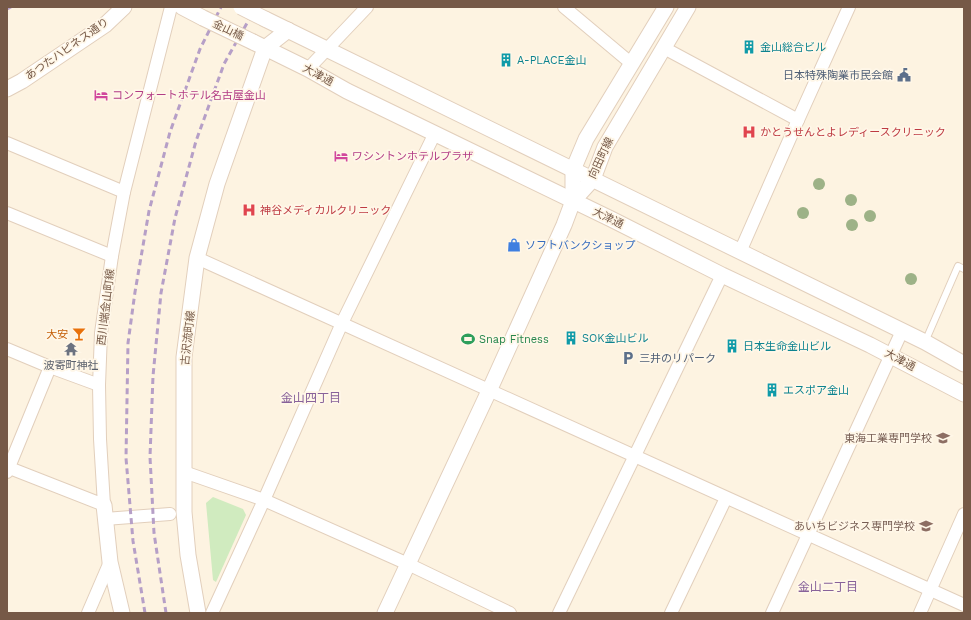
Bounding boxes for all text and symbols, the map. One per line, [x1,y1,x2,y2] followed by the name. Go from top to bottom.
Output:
[23,15,111,83] street label: あつたハピネス通り
[210,17,246,43] street label: 金山橋
[741,39,757,55] building icon: 金山総合ビル
[760,41,826,54] place label: 金山総合ビル
[498,52,514,68] building icon: A-PLACE金山
[517,54,587,67] place label: A-PLACE金山
[300,62,336,88] street label: 大津通
[896,67,912,83] public building icon: 日本特殊陶業市民会館
[783,69,893,82] place label: 日本特殊陶業市民会館
[93,87,109,103] hotel icon: コンフォートホテル名古屋金山
[112,89,266,102] place label: コンフォートホテル名古屋金山
[741,124,757,140] hospital icon: かとうせんとよレディースクリニック
[760,126,946,139] place label: かとうせんとよレディースクリニック
[586,135,616,181] street label: 向田町線
[333,148,349,164] hotel icon: ワシントンホテルプラザ
[352,150,473,163] place label: ワシントンホテルプラザ
[241,202,257,218] hospital icon: 神谷メディカルクリニック
[260,204,391,217] place label: 神谷メディカルクリニック
[590,205,626,231] street label: 大津通
[506,237,522,253] shop icon: ソフトバンクショップ
[525,239,636,252] place label: ソフトバンクショップ
[95,268,117,346] street label: 西川端金山町線
[179,310,197,366] street label: 古沢流町線
[71,326,87,342] bar icon: 大安
[46,328,68,341] place label: 大安
[563,330,579,346] building icon: SOK金山ビル
[460,331,476,347] sports icon: Snap Fitness
[582,332,649,345] place label: SOK金山ビル
[479,333,549,346] place label: Snap Fitness
[724,338,740,354] building icon: 日本生命金山ビル
[743,340,831,353] place label: 日本生命金山ビル
[63,341,79,357] temple icon: 波寄町神社
[882,347,918,373] street label: 大津通
[620,350,636,366] parking icon: 三井のリパーク
[639,352,716,365] place label: 三井のリパーク
[44,359,99,372] place label: 波寄町神社
[764,382,780,398] building icon: エスポア金山
[783,384,849,397] place label: エスポア金山
[281,391,341,405] district label: 金山四丁目
[935,430,951,446] school or university icon: 東海工業専門学校
[844,432,932,445] place label: 東海工業専門学校
[918,518,934,534] school or university icon: あいちビジネス専門学校
[794,520,915,533] place label: あいちビジネス専門学校
[798,580,858,594] district label: 金山二丁目

